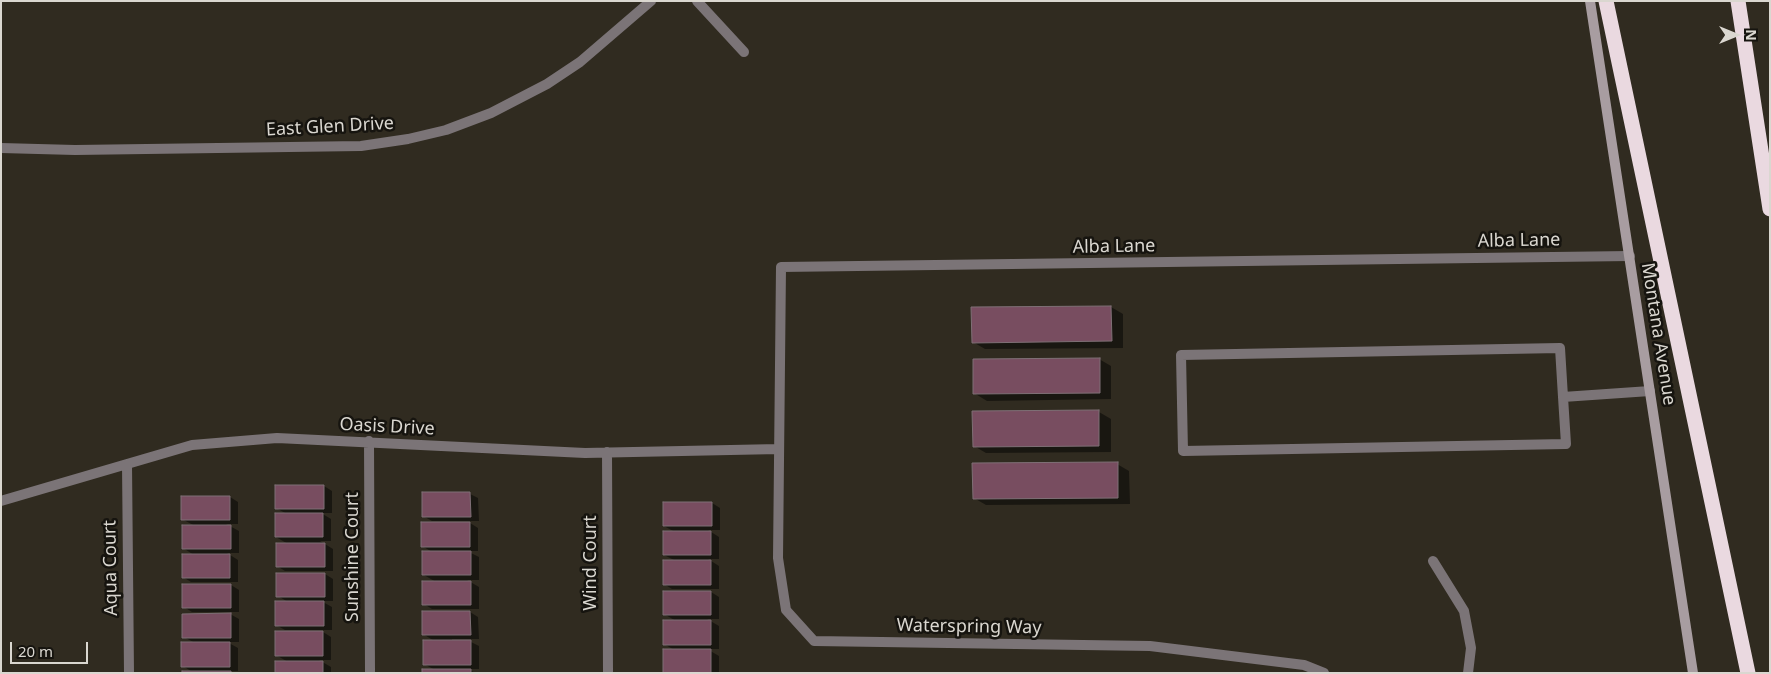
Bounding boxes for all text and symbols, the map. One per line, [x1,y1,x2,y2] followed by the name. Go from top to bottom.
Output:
[1711,10,1761,60] north arrow
[1742,29,1761,41] text: N
[265,113,395,141] street label: East Glen Drive
[1477,229,1561,253] street label: Alba Lane
[1072,235,1156,259] street label: Alba Lane
[1636,261,1680,407] street label: Montana Avenue
[339,414,435,440] street label: Oasis Drive
[342,492,364,622] street label: Sunshine Court
[580,515,602,611] street label: Wind Court
[99,520,123,616] street label: Aqua Court
[896,615,1042,639] street label: Waterspring Way
[12,632,90,664] scale bar
[18,641,53,661] text: 20 m

